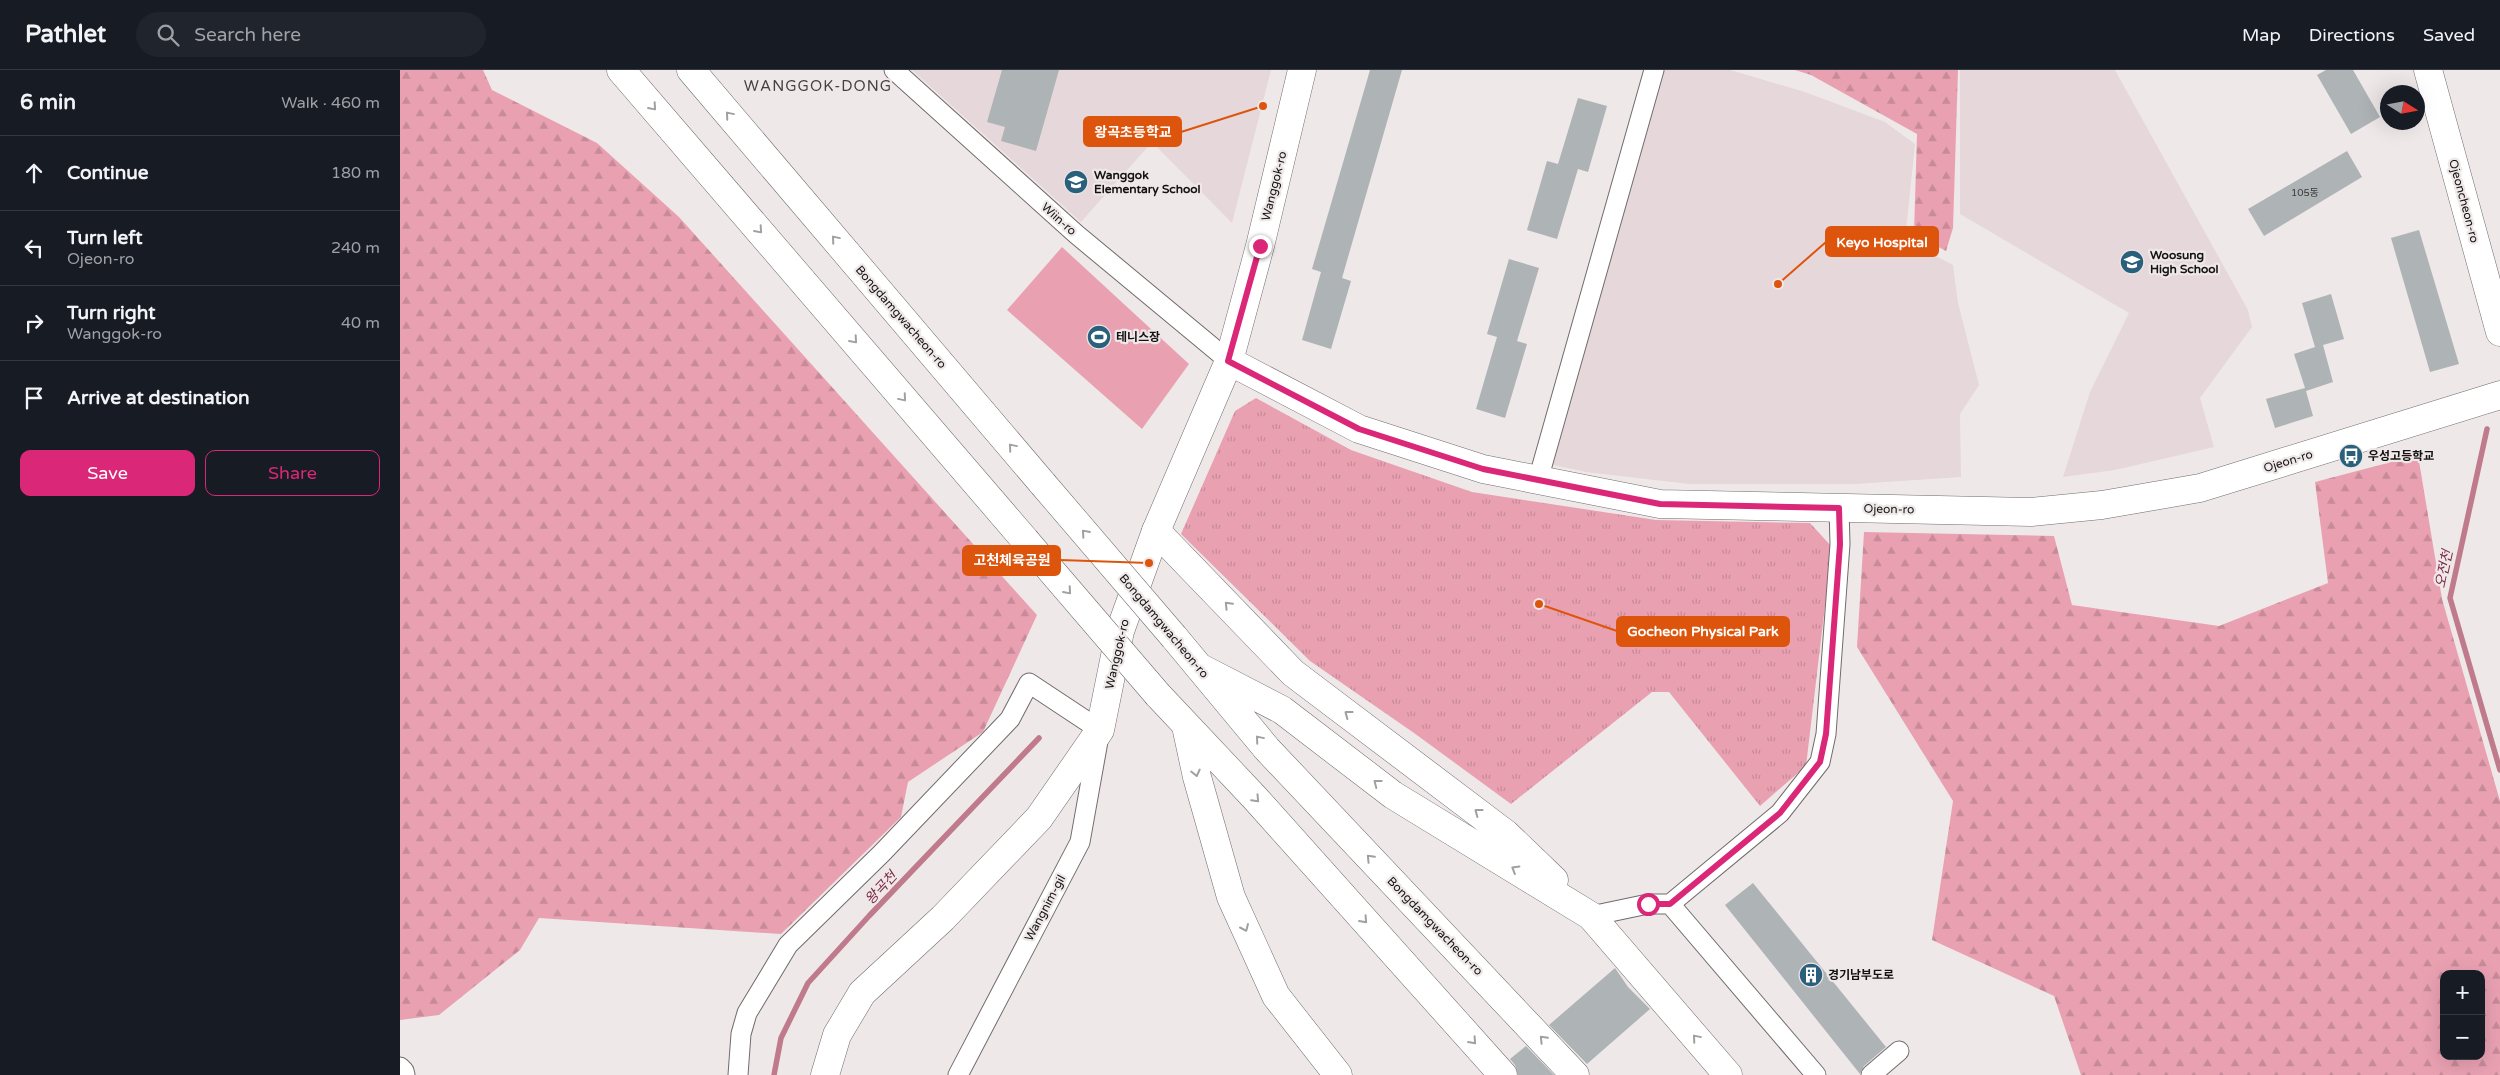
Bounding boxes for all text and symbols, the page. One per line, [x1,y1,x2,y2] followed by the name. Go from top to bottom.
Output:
[136,12,486,57] search box
[25,20,106,49] text: Pathlet
[154,21,182,49] icon: search
[194,24,301,46] text: Search here
[2242,24,2281,46] text: Map
[2309,24,2395,46] text: Directions
[2423,24,2475,46] text: Saved
[744,77,892,95] district label: WANGGOK-DONG
[2380,85,2425,130] north arrow
[20,90,76,115] text: 6 min
[281,93,380,113] text: Walk · 460 m
[648,101,656,110] one-way arrow
[726,112,735,121] one-way arrow
[1084,117,1181,146] callout: 왕곡초등학교
[1094,124,1172,141] text: 왕곡초등학교
[1259,150,1289,222] street label: Wanggok-ro
[2446,158,2482,244] street label: Ojeoncheon-ro
[20,159,48,187] icon: ahead
[67,162,149,184] text: Continue
[331,163,380,183] text: 180 m
[1094,168,1201,197] place label: Wanggok Elementary School
[1063,169,1089,195] school or university icon: Wanggok Elementary School
[2291,187,2319,199] house number: 105동
[1039,200,1079,238] street label: Wiin-ro
[754,224,762,233] one-way arrow
[67,227,143,249] text: Turn left
[1826,227,1938,256] callout: Keyo Hospital
[20,234,48,262] icon: left
[1836,234,1928,251] text: Keyo Hospital
[1249,235,1272,258] route end
[832,236,840,245] one-way arrow
[331,238,380,258] text: 240 m
[2150,248,2219,277] place label: Woosung High School
[67,249,135,269] text: Ojeon-ro
[2119,249,2145,275] school or university icon: Woosung High School
[853,263,949,371] street label: Bongdamgwacheon-ro
[67,302,155,324] text: Turn right
[20,309,48,337] icon: right
[341,313,380,333] text: 40 m
[67,324,162,344] text: Wanggok-ro
[1086,324,1112,350] sports icon: 테니스장
[1116,330,1160,344] place label: 테니스장
[848,334,856,343] one-way arrow
[20,384,48,412] icon: arrive
[67,387,250,409] text: Arrive at destination
[897,392,906,401] one-way arrow
[1008,443,1017,452] one-way arrow
[2338,443,2364,469] bus stop icon: 우성고등학교
[2262,447,2314,475] street label: Ojeon-ro
[2368,449,2434,463] place label: 우성고등학교
[20,450,195,496] button: Save
[205,450,380,496] button: Share
[1864,502,1914,516] street label: Ojeon-ro
[1082,530,1091,539] one-way arrow
[963,546,1060,575] callout: 고천체육공원
[2432,547,2457,590] water label: 오전천
[973,552,1051,569] text: 고천체육공원
[1116,571,1212,681] street label: Bongdamgwacheon-ro
[1062,585,1071,594] one-way arrow
[1225,602,1234,611] one-way arrow
[1617,617,1789,646] callout: Gocheon Physical Park
[1102,618,1132,690] street label: Wanggok-ro
[1627,623,1779,640] text: Gocheon Physical Park
[1344,711,1354,720] one-way arrow
[1255,736,1264,745] one-way arrow
[1190,769,1201,778] one-way arrow
[1374,780,1383,789] one-way arrow
[1250,794,1259,803] one-way arrow
[1474,809,1484,818] one-way arrow
[1367,854,1376,863] one-way arrow
[1511,866,1520,876] one-way arrow
[862,867,901,908] water label: 왕곡천
[1022,872,1068,944] street label: Wangnim-gil
[1384,874,1486,978] street label: Bongdamgwacheon-ro
[1637,893,1660,916] route start
[1358,915,1367,924] one-way arrow
[1239,923,1249,932] one-way arrow
[1798,962,1824,988] building icon: 경기남부도로
[1828,968,1894,982] place label: 경기남부도로
[2440,970,2485,1060] map controls
[2440,970,2485,1015] button: +
[2440,1015,2485,1060] button: −
[1540,1035,1549,1044] one-way arrow
[1693,1035,1702,1044] one-way arrow
[1467,1036,1476,1045] one-way arrow

